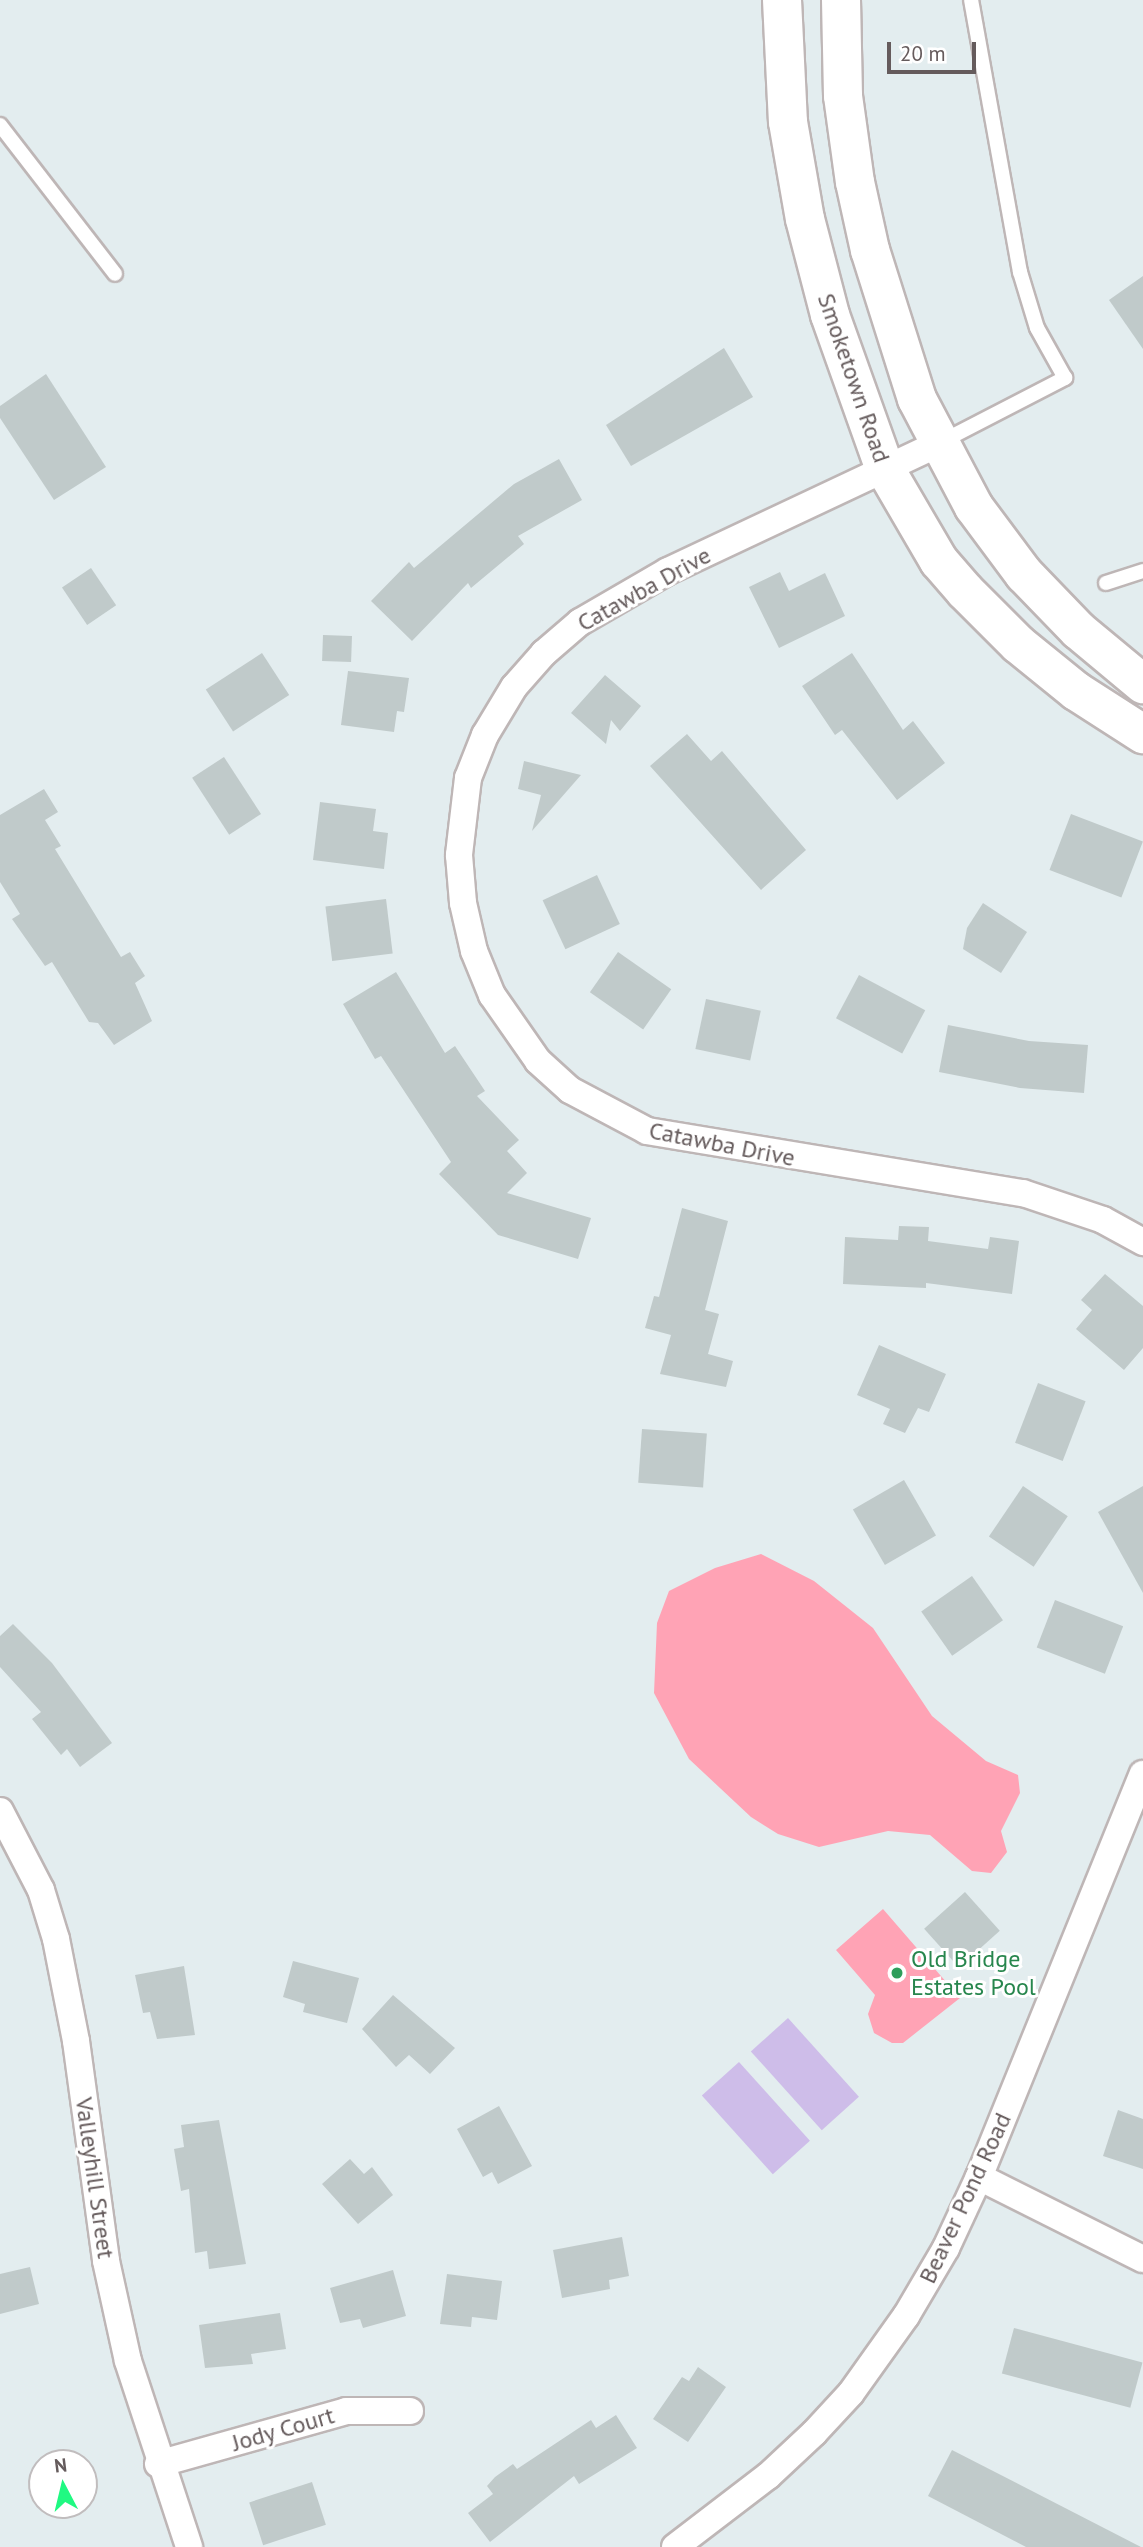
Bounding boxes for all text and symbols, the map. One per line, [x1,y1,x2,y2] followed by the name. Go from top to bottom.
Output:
[891,28,980,72] scale bar
[900,40,946,67] text: 20 m
[812,290,896,466] street label: Smoketown Road
[572,541,716,637] street label: Catawba Drive
[647,1116,797,1172] street label: Catawba Drive
[911,1945,1036,2001] place label: Old Bridge Estates Pool
[889,1965,905,1981] marker: Old Bridge Estates Pool
[69,2096,121,2260] street label: Valleyhill Street
[913,2108,1017,2288] street label: Beaver Pond Road
[228,2401,338,2457] street label: Jody Court
[28,2449,98,2519] north arrow
[53,2452,68,2478] text: N

